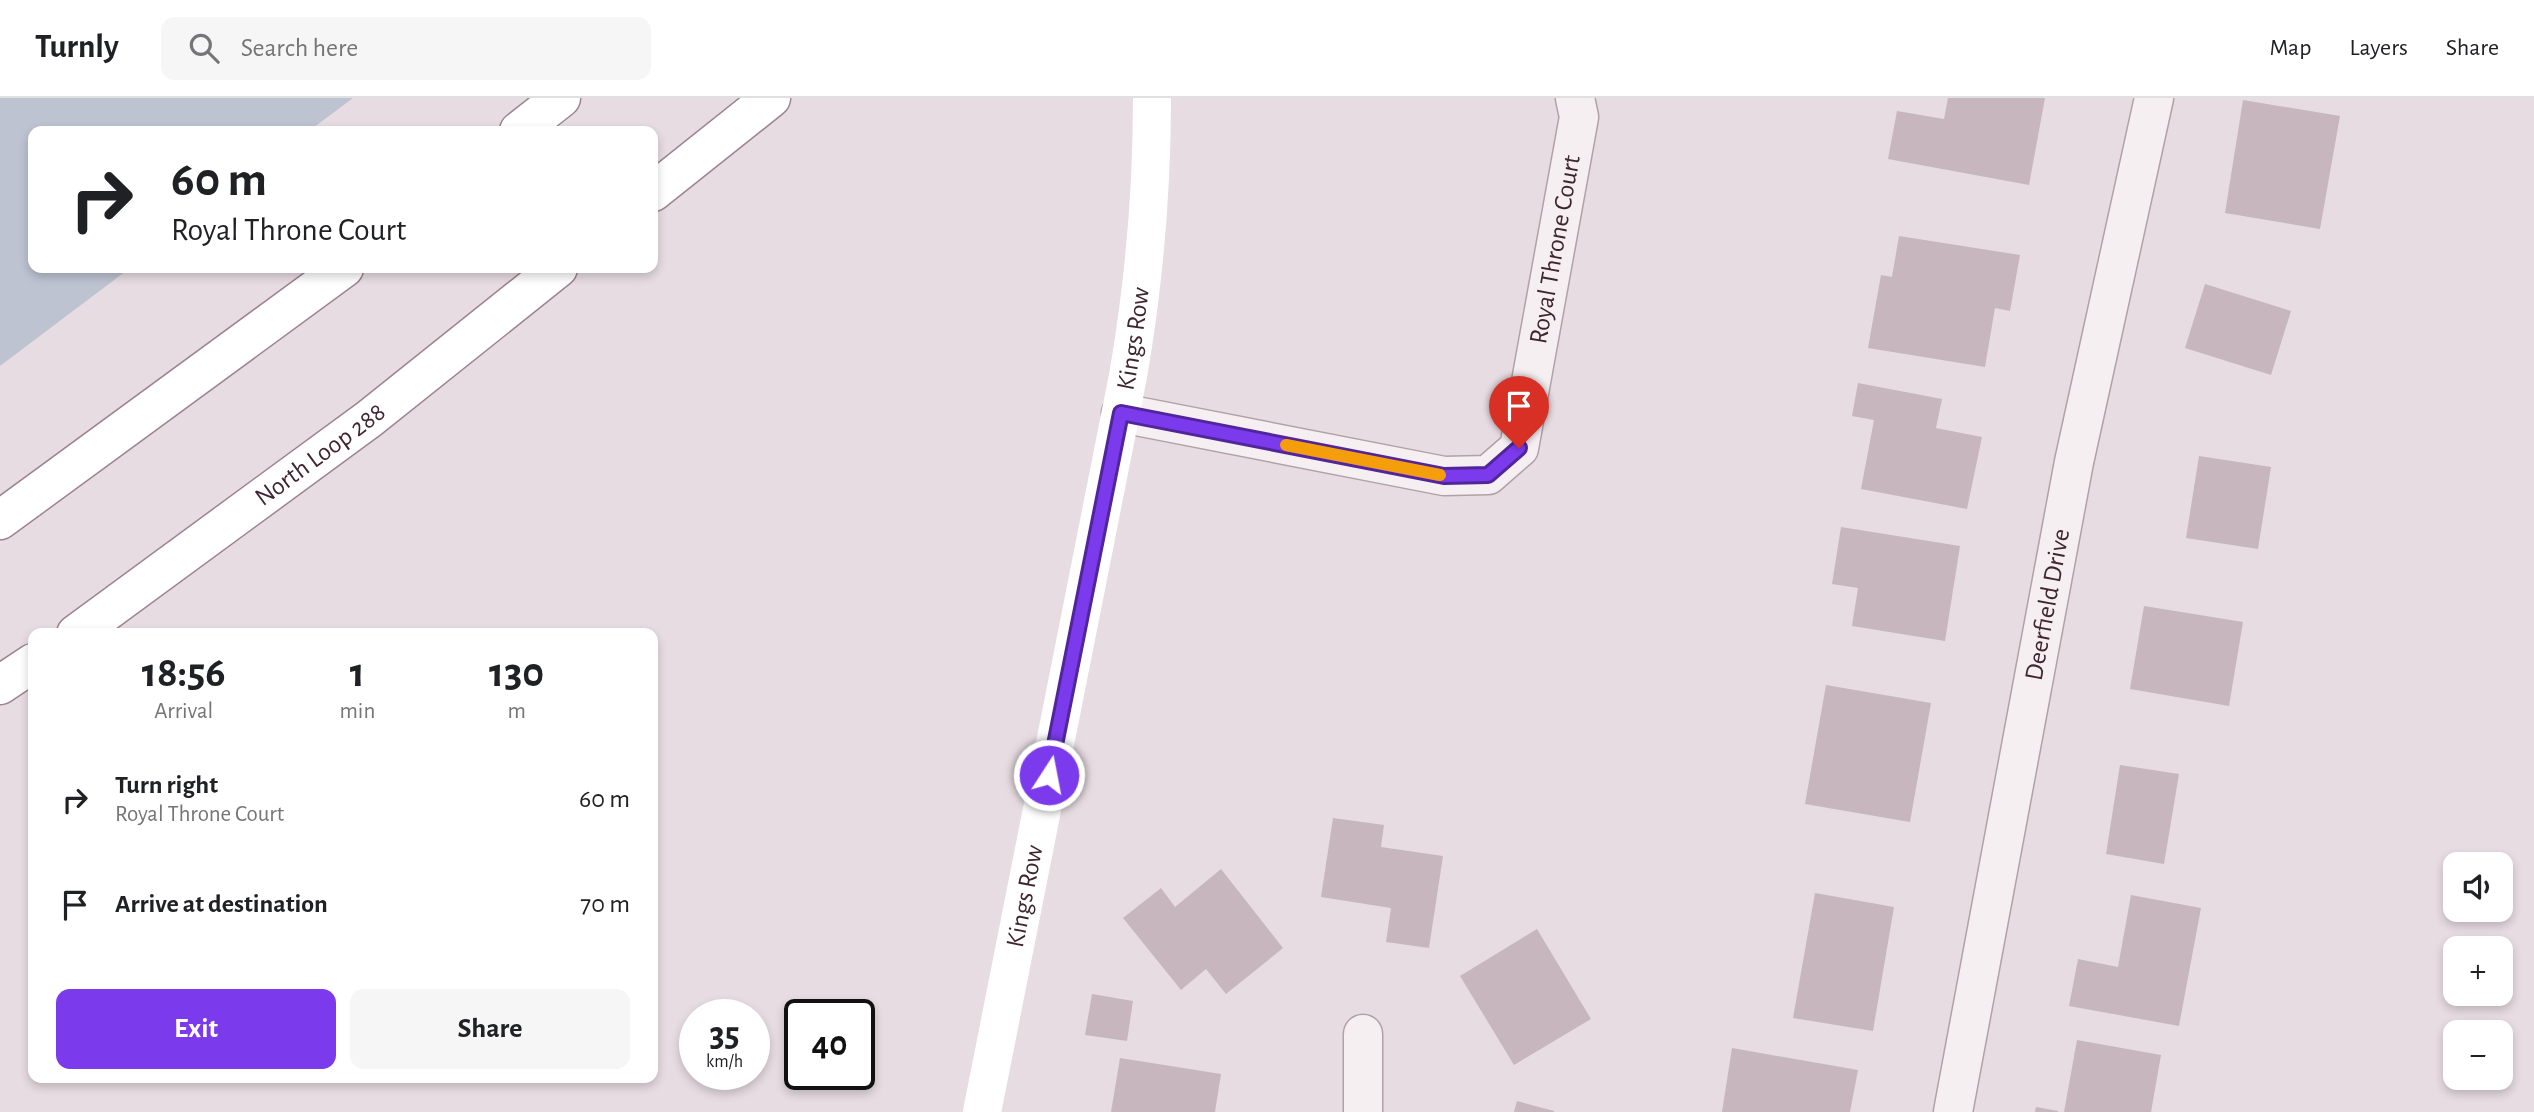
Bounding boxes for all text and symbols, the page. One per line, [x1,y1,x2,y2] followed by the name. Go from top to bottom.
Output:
[161,17,651,80] search box
[185,29,223,67] icon: search
[35,31,119,64] text: Turnly
[241,35,358,61] text: Search here
[2269,36,2311,60] text: Map
[2349,36,2408,60] text: Layers
[2446,36,2499,60] text: Share
[1525,153,1585,346] street label: Royal Throne Court
[56,154,147,245] icon: right
[171,156,267,205] text: 60 m
[171,214,406,246] text: Royal Throne Court
[1112,285,1154,393] street label: Kings Row
[1489,376,1549,448] pin
[1500,387,1538,425] icon: arrive
[250,398,390,511] street label: North Loop 288
[2021,527,2074,683] street label: Deerfield Drive
[142,652,226,694] text: 18:56
[350,652,365,694] text: 1
[489,652,544,694] text: 130
[154,700,213,723] text: Arrival
[339,700,375,723] text: min
[507,700,526,723] text: m
[1012,738,1086,812] position arrow
[115,772,218,798] text: Turn right
[56,781,94,819] icon: right
[579,786,630,812] text: 60 m
[115,803,284,826] text: Royal Throne Court
[1002,842,1048,950] street label: Kings Row
[2443,852,2513,1090] map controls
[2443,852,2513,922] button: sound
[56,886,94,924] icon: arrive
[115,891,328,917] text: Arrive at destination
[580,891,630,917] text: 70 m
[2443,936,2513,1006] button: +
[56,989,336,1069] button: Exit
[350,989,630,1069] button: Share
[784,999,875,1090] speed limit sign: 40
[709,1018,740,1053] text: 35
[2443,1020,2513,1090] button: −
[706,1053,743,1071] text: km/h

